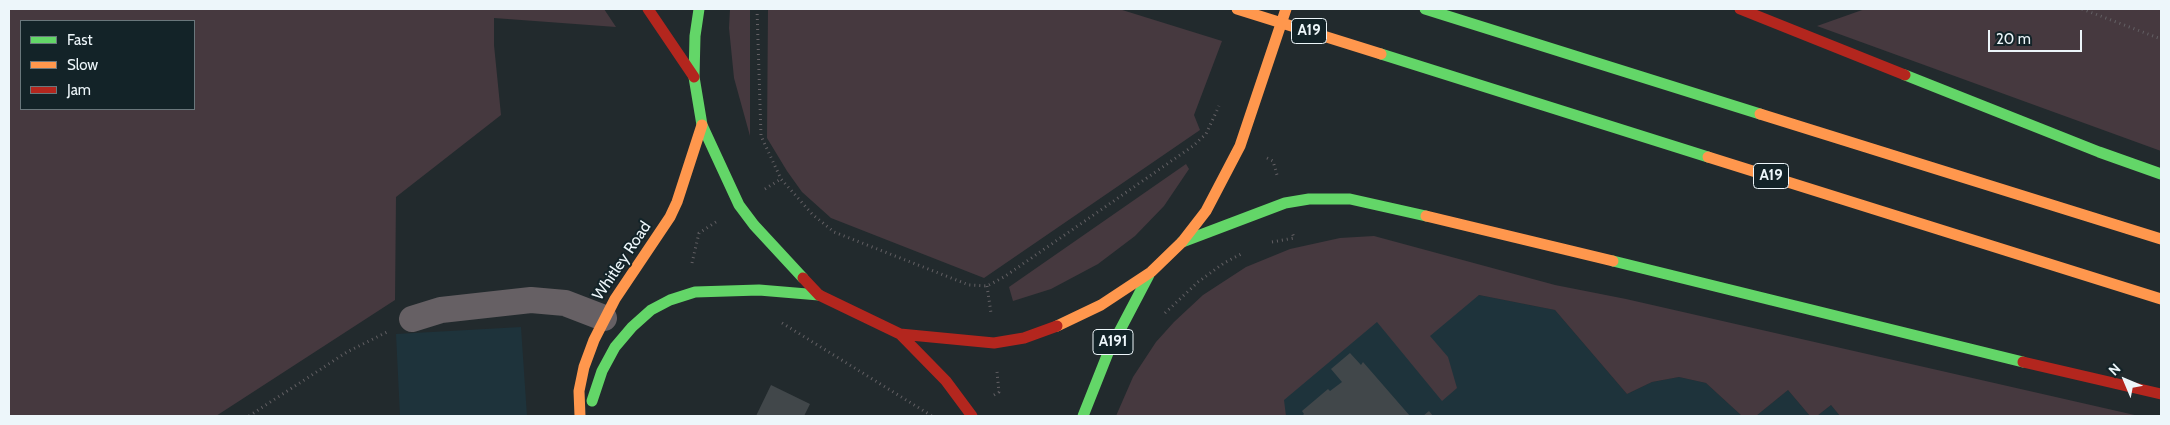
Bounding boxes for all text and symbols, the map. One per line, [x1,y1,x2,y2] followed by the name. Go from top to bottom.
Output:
[1292,18,1326,44] road number: A19
[20,20,195,110] legend
[1990,20,2084,52] scale bar
[1996,30,2031,48] text: 20 m
[67,31,92,49] text: Fast
[67,56,98,74] text: Slow
[67,81,91,99] text: Jam
[1754,164,1788,188] road number: A19
[589,218,655,304] street label: Whitley Road
[1093,330,1133,354] road number: A191
[2100,355,2150,405] north arrow
[2105,360,2124,379] text: N

